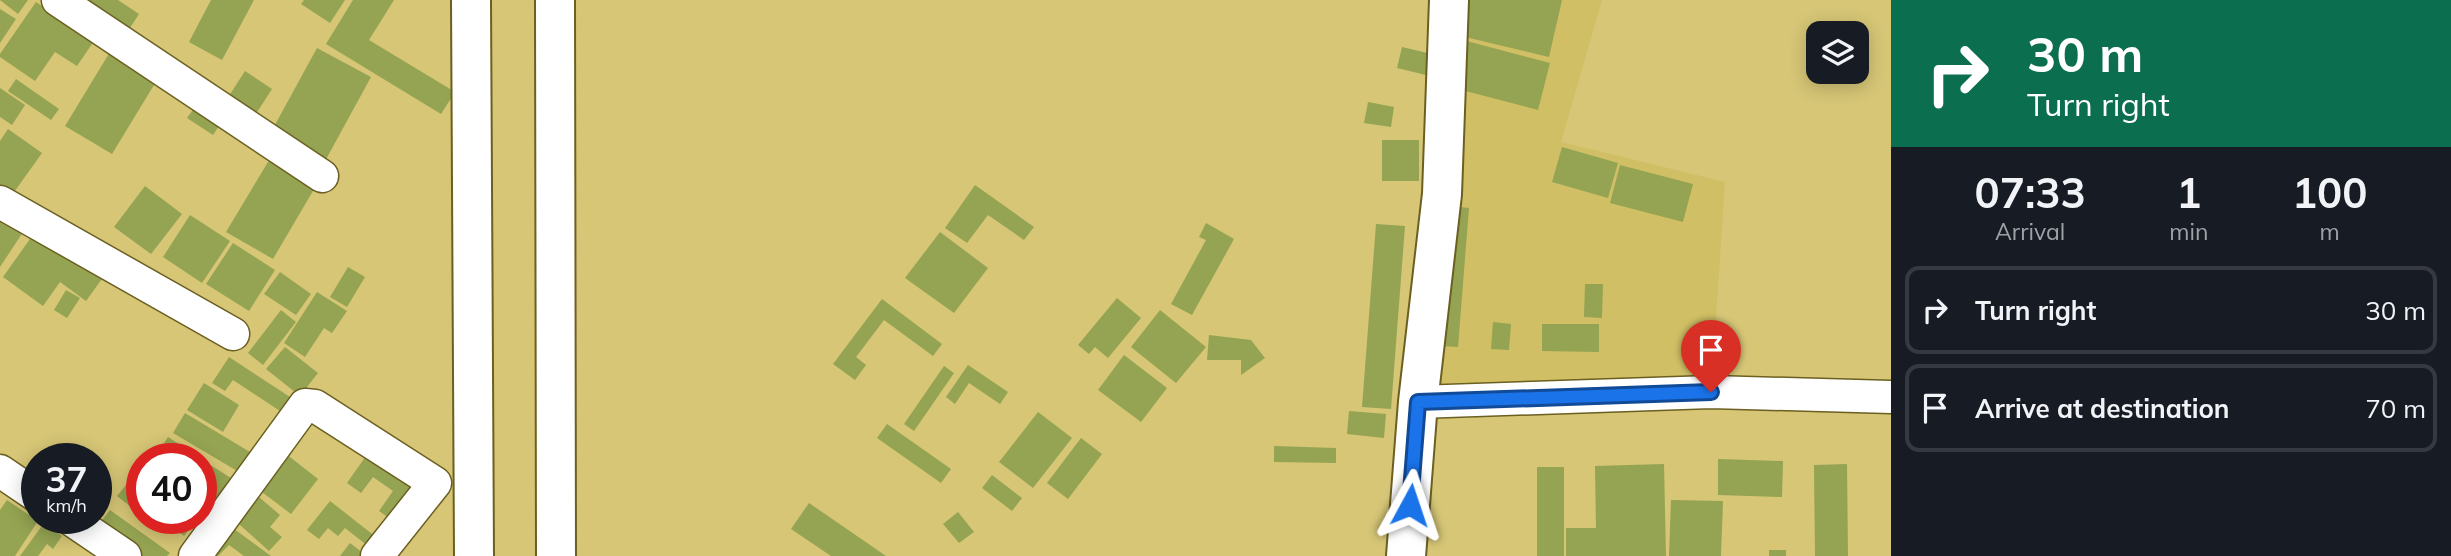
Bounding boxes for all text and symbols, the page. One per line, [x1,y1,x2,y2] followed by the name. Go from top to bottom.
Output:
[1806,21,1869,84] map controls
[1806,21,1869,84] button: layers
[2027,23,2143,84] text: 30 m
[1912,28,2003,119] icon: right
[2027,84,2170,124] text: Turn right
[1975,166,2086,219] text: 07:33
[2176,166,2201,219] text: 1
[2292,166,2367,219] text: 100
[1995,217,2065,246] text: Arrival
[2169,217,2208,246] text: min
[2320,217,2340,246] text: m
[1916,291,1954,329] icon: right
[1975,294,2096,327] text: Turn right
[2365,294,2426,327] text: 30 m
[1681,320,1741,392] pin
[1692,331,1730,369] icon: arrive
[1916,389,1954,427] icon: arrive
[1975,392,2230,425] text: Arrive at destination
[2365,392,2426,425] text: 70 m
[126,443,217,534] speed limit sign: 40
[45,457,88,501] text: 37
[1373,468,1447,542] position arrow
[46,494,87,517] text: km/h

